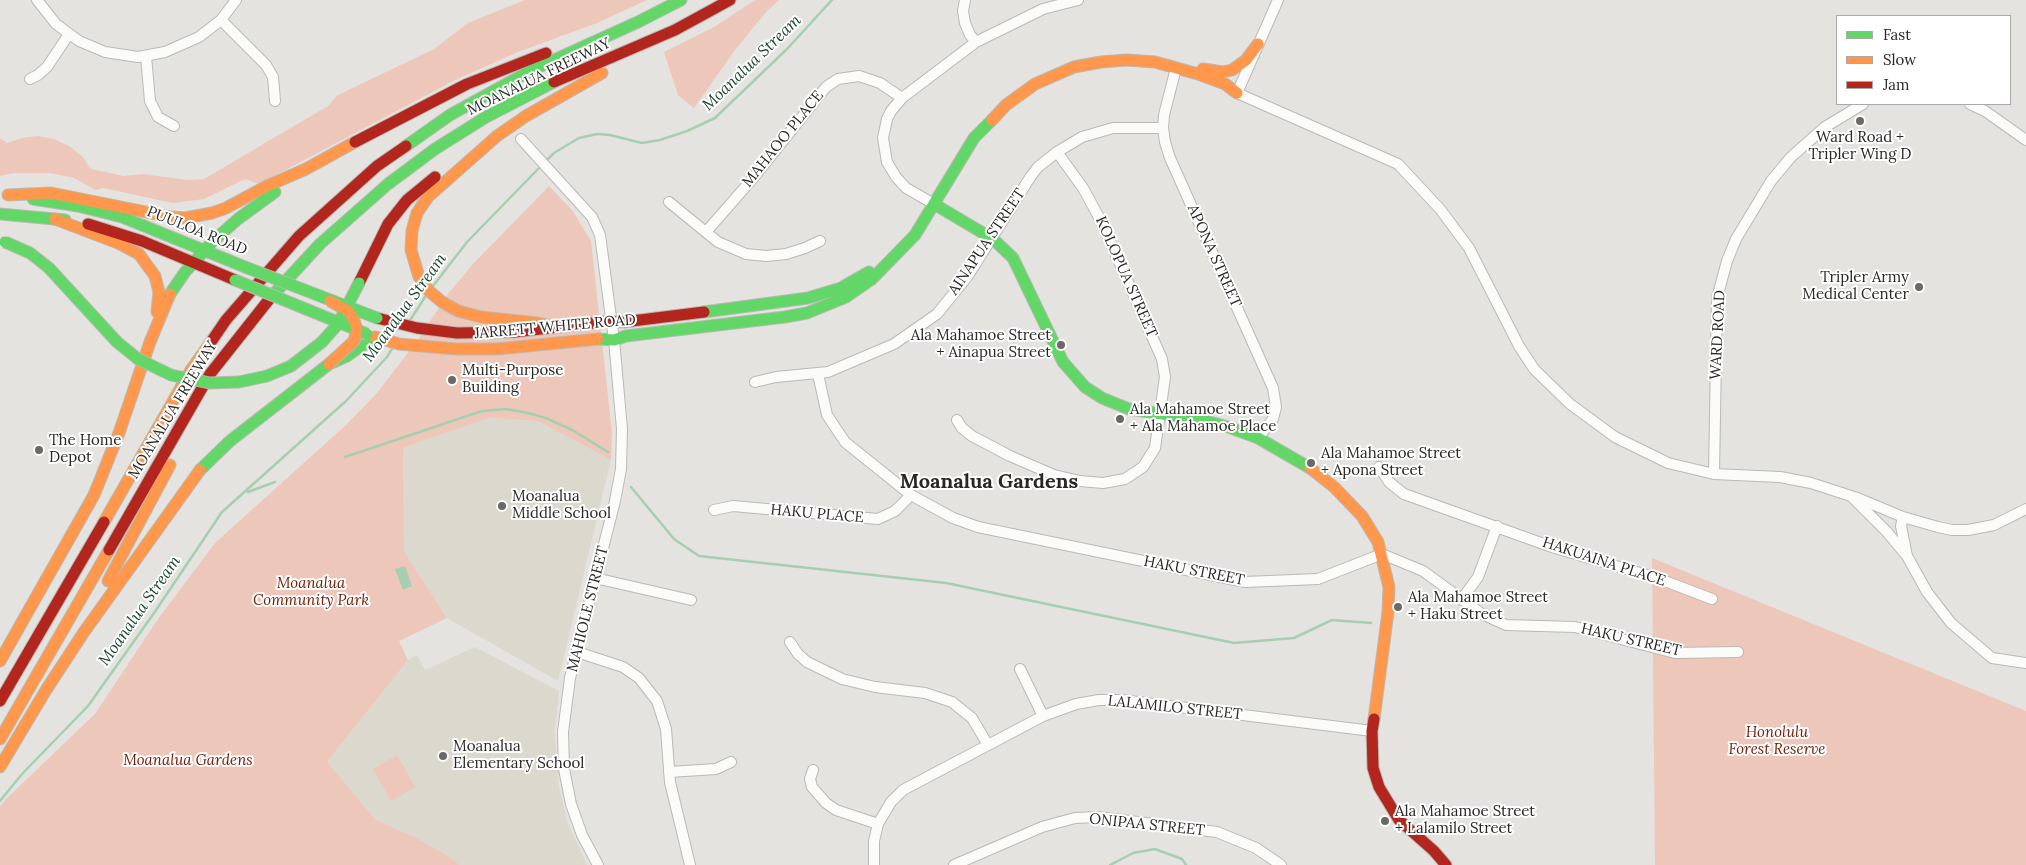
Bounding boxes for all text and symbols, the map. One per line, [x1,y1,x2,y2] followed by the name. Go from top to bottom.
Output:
[699,11,805,115] water label: Moanalua Stream
[1836,15,2011,105] legend
[1883,25,1911,44] text: Fast
[464,34,614,120] street label: MOANALUA FREEWAY
[1883,50,1916,69] text: Slow
[1883,75,1910,94] text: Jam
[739,87,827,191] street label: MAHAOO PLACE
[1854,115,1866,127] marker: Ward Road + Tripler Wing D
[1808,129,1912,164] place label: Ward Road + Tripler Wing D
[945,185,1029,299] street label: AINAPUA STREET
[1183,202,1245,310] street label: APONA STREET
[144,203,250,259] street label: PUULOA ROAD
[1091,214,1161,340] street label: KOLOPUA STREET
[359,250,451,366] water label: Moanalua Stream
[1802,269,1909,304] place label: Tripler Army Medical Center
[1913,281,1925,293] marker: Tripler Army Medical Center
[1707,290,1729,380] street label: WARD ROAD
[473,311,637,343] street label: JARRETT WHITE ROAD
[911,327,1051,362] place label: Ala Mahamoe Street + Ainapua Street
[125,338,221,482] street label: MOANALUA FREEWAY
[1055,339,1067,351] marker: Ala Mahamoe Street + Ainapua Street
[462,362,563,397] place label: Multi-Purpose Building
[446,374,458,386] marker: Multi-Purpose Building
[1130,401,1276,436] place label: Ala Mahamoe Street + Ala Mahamoe Place
[1114,413,1126,425] marker: Ala Mahamoe Street + Ala Mahamoe Place
[49,432,121,467] place label: The Home Depot
[33,444,45,456] marker: The Home Depot
[1321,445,1461,480] place label: Ala Mahamoe Street + Apona Street
[1305,457,1317,469] marker: Ala Mahamoe Street + Apona Street
[900,470,1078,494] district label: Moanalua Gardens
[512,488,611,523] place label: Moanalua Middle School
[496,500,508,512] marker: Moanalua Middle School
[770,501,864,527] street label: HAKU PLACE
[1540,534,1668,590] street label: HAKUAINA PLACE
[564,544,612,674] street label: MAHIOLE STREET
[95,552,185,670] water label: Moanalua Stream
[1142,552,1246,590] street label: HAKU STREET
[253,575,369,610] park label: Moanalua Community Park
[1408,589,1548,624] place label: Ala Mahamoe Street + Haku Street
[1392,601,1404,613] marker: Ala Mahamoe Street + Haku Street
[1579,620,1683,660] street label: HAKU STREET
[1107,692,1243,724] street label: LALAMILO STREET
[1728,724,1826,759] park label: Honolulu Forest Reserve
[453,738,584,773] place label: Moanalua Elementary School
[437,750,449,762] marker: Moanalua Elementary School
[123,752,253,770] park label: Moanalua Gardens
[1395,803,1535,838] place label: Ala Mahamoe Street + Lalamilo Street
[1088,810,1206,840] street label: ONIPAA STREET
[1379,815,1391,827] marker: Ala Mahamoe Street + Lalamilo Street

